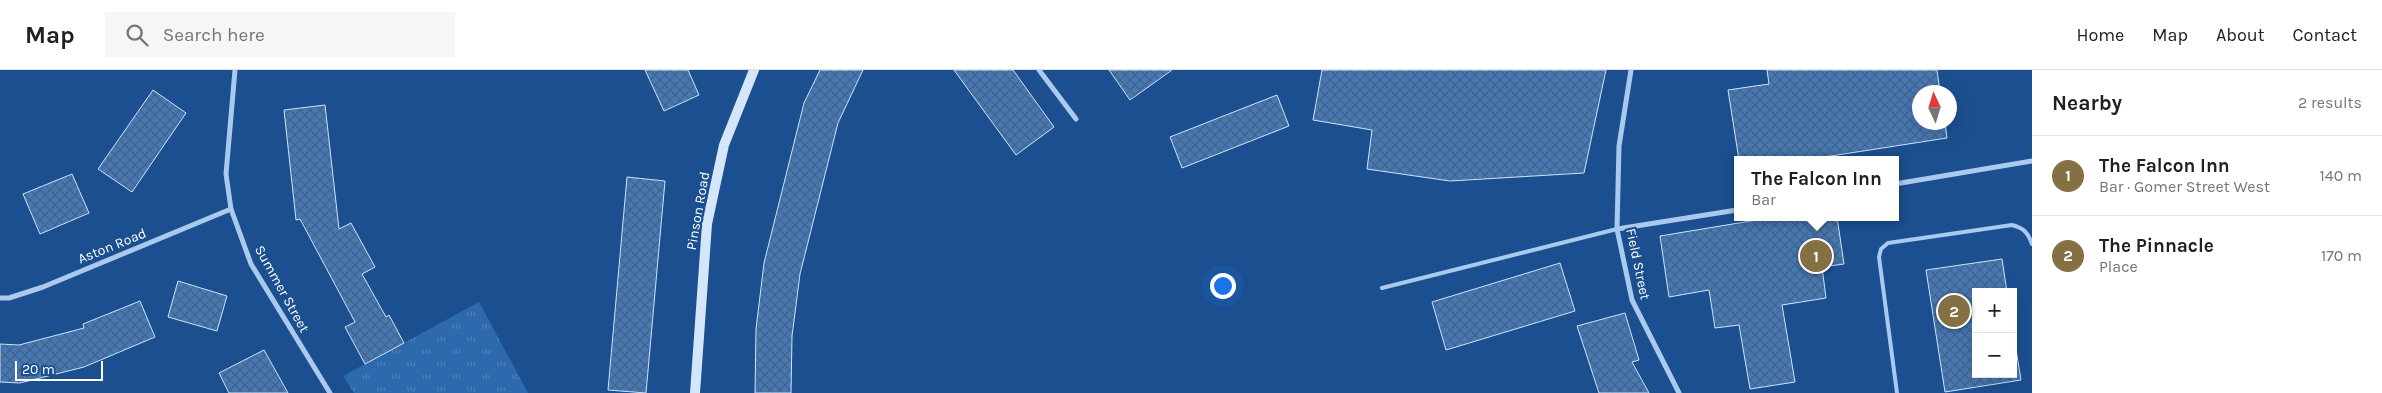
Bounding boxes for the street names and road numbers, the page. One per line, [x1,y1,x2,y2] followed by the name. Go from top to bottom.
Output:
[683,170,713,252] street label: Pinson Road
[75,225,149,267] street label: Aston Road
[1622,227,1654,301] street label: Field Street
[251,242,313,336] street label: Summer Street

